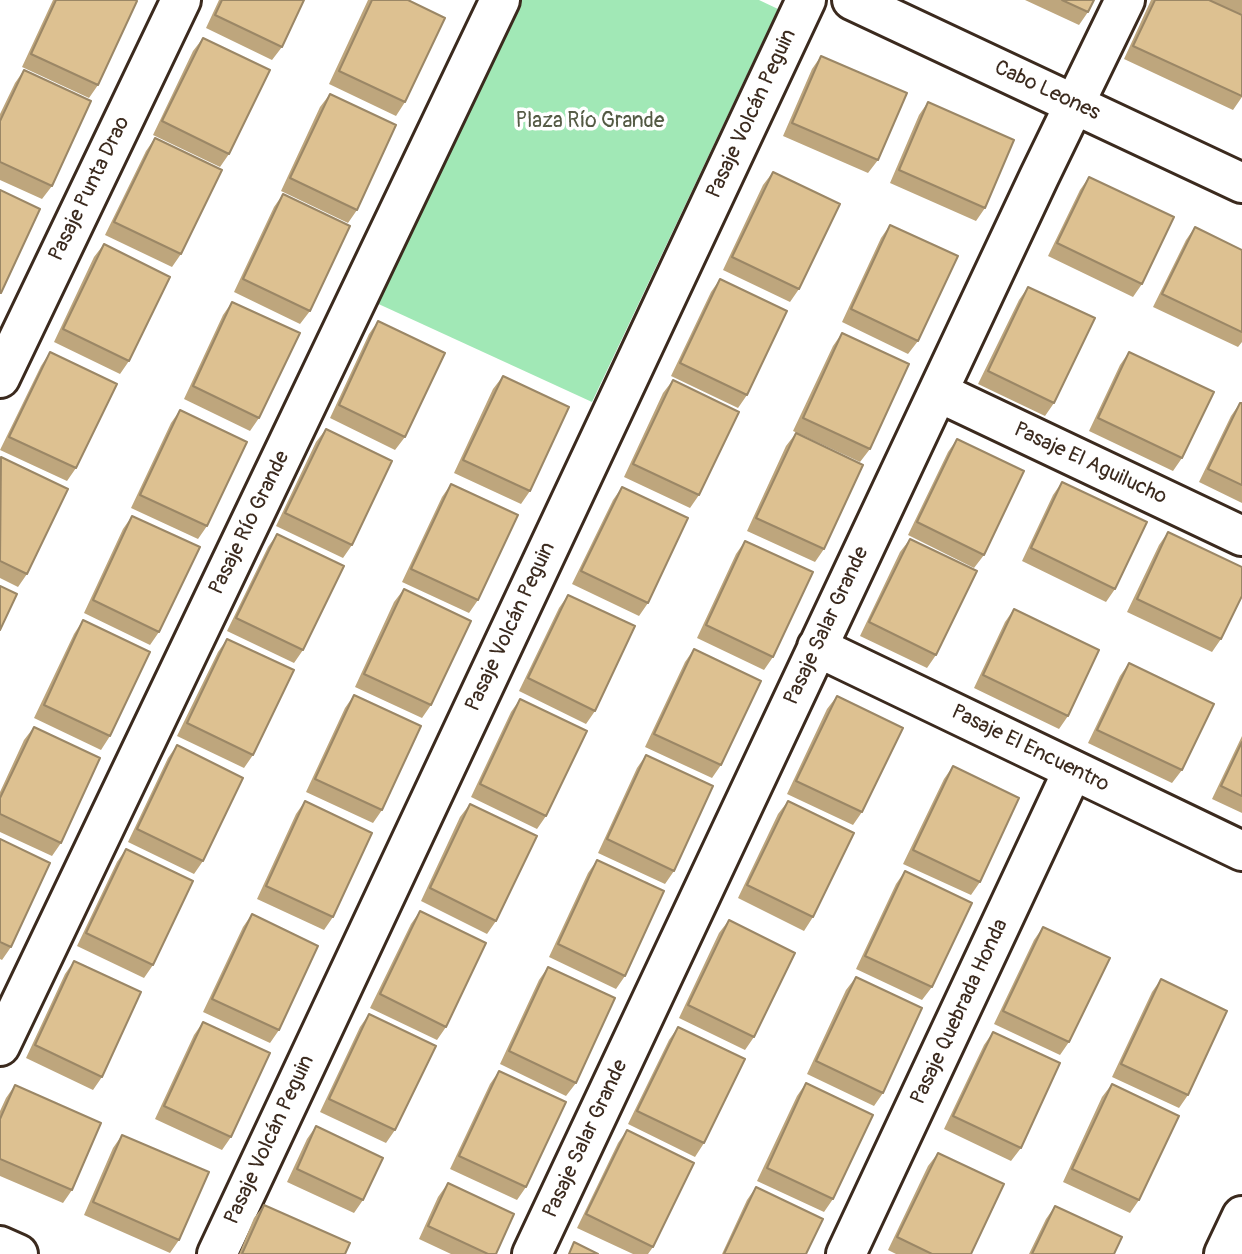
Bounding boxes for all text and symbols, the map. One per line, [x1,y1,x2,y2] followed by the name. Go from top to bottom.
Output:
[702,25,802,203] street label: Pasaje Volcán Peguin
[990,56,1104,126] street label: Cabo Leones
[516,109,664,135] park label: Plaza Río Grande
[44,113,136,265] street label: Pasaje Punta Drao
[1010,418,1170,510] street label: Pasaje El Aguilucho
[204,447,296,599] street label: Pasaje Río Grande
[461,538,561,716] street label: Pasaje Volcán Peguin
[779,543,875,709] street label: Pasaje Salar Grande
[947,700,1113,798] street label: Pasaje El Encuentro
[906,915,1014,1109] street label: Pasaje Quebrada Honda
[220,1051,320,1229] street label: Pasaje Volcán Peguin
[538,1056,634,1222] street label: Pasaje Salar Grande

